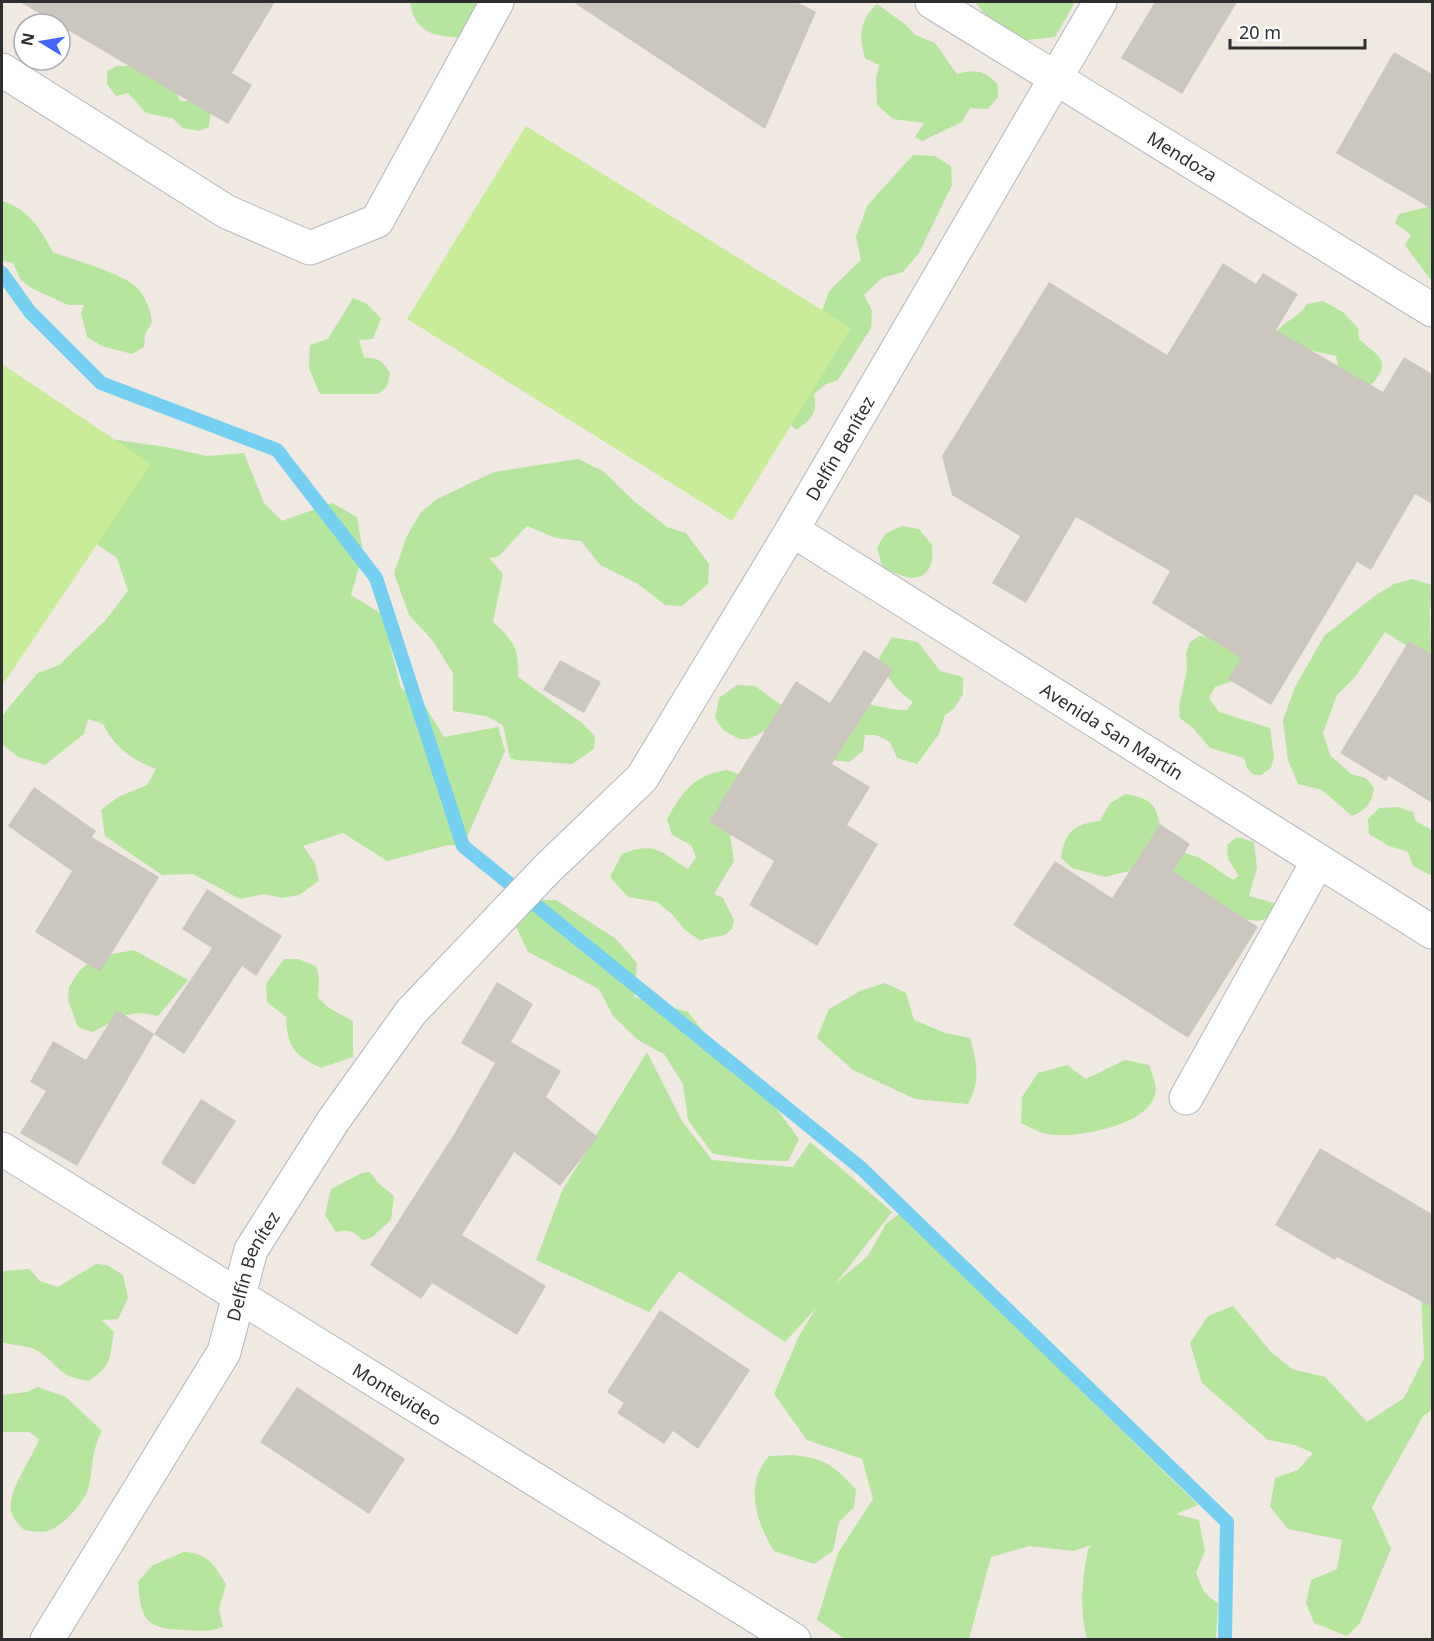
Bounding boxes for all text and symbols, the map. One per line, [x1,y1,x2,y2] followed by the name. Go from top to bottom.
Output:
[12,12,72,72] north arrow
[1230,12,1365,50] scale bar
[1239,20,1281,44] text: 20 m
[15,31,39,48] text: N
[1143,126,1222,187] street label: Mendoza
[800,391,880,505] street label: Delfín Benítez
[1036,677,1188,785] street label: Avenida San Martín
[221,1206,285,1324] street label: Delfín Benítez
[348,1357,446,1431] street label: Montevideo

